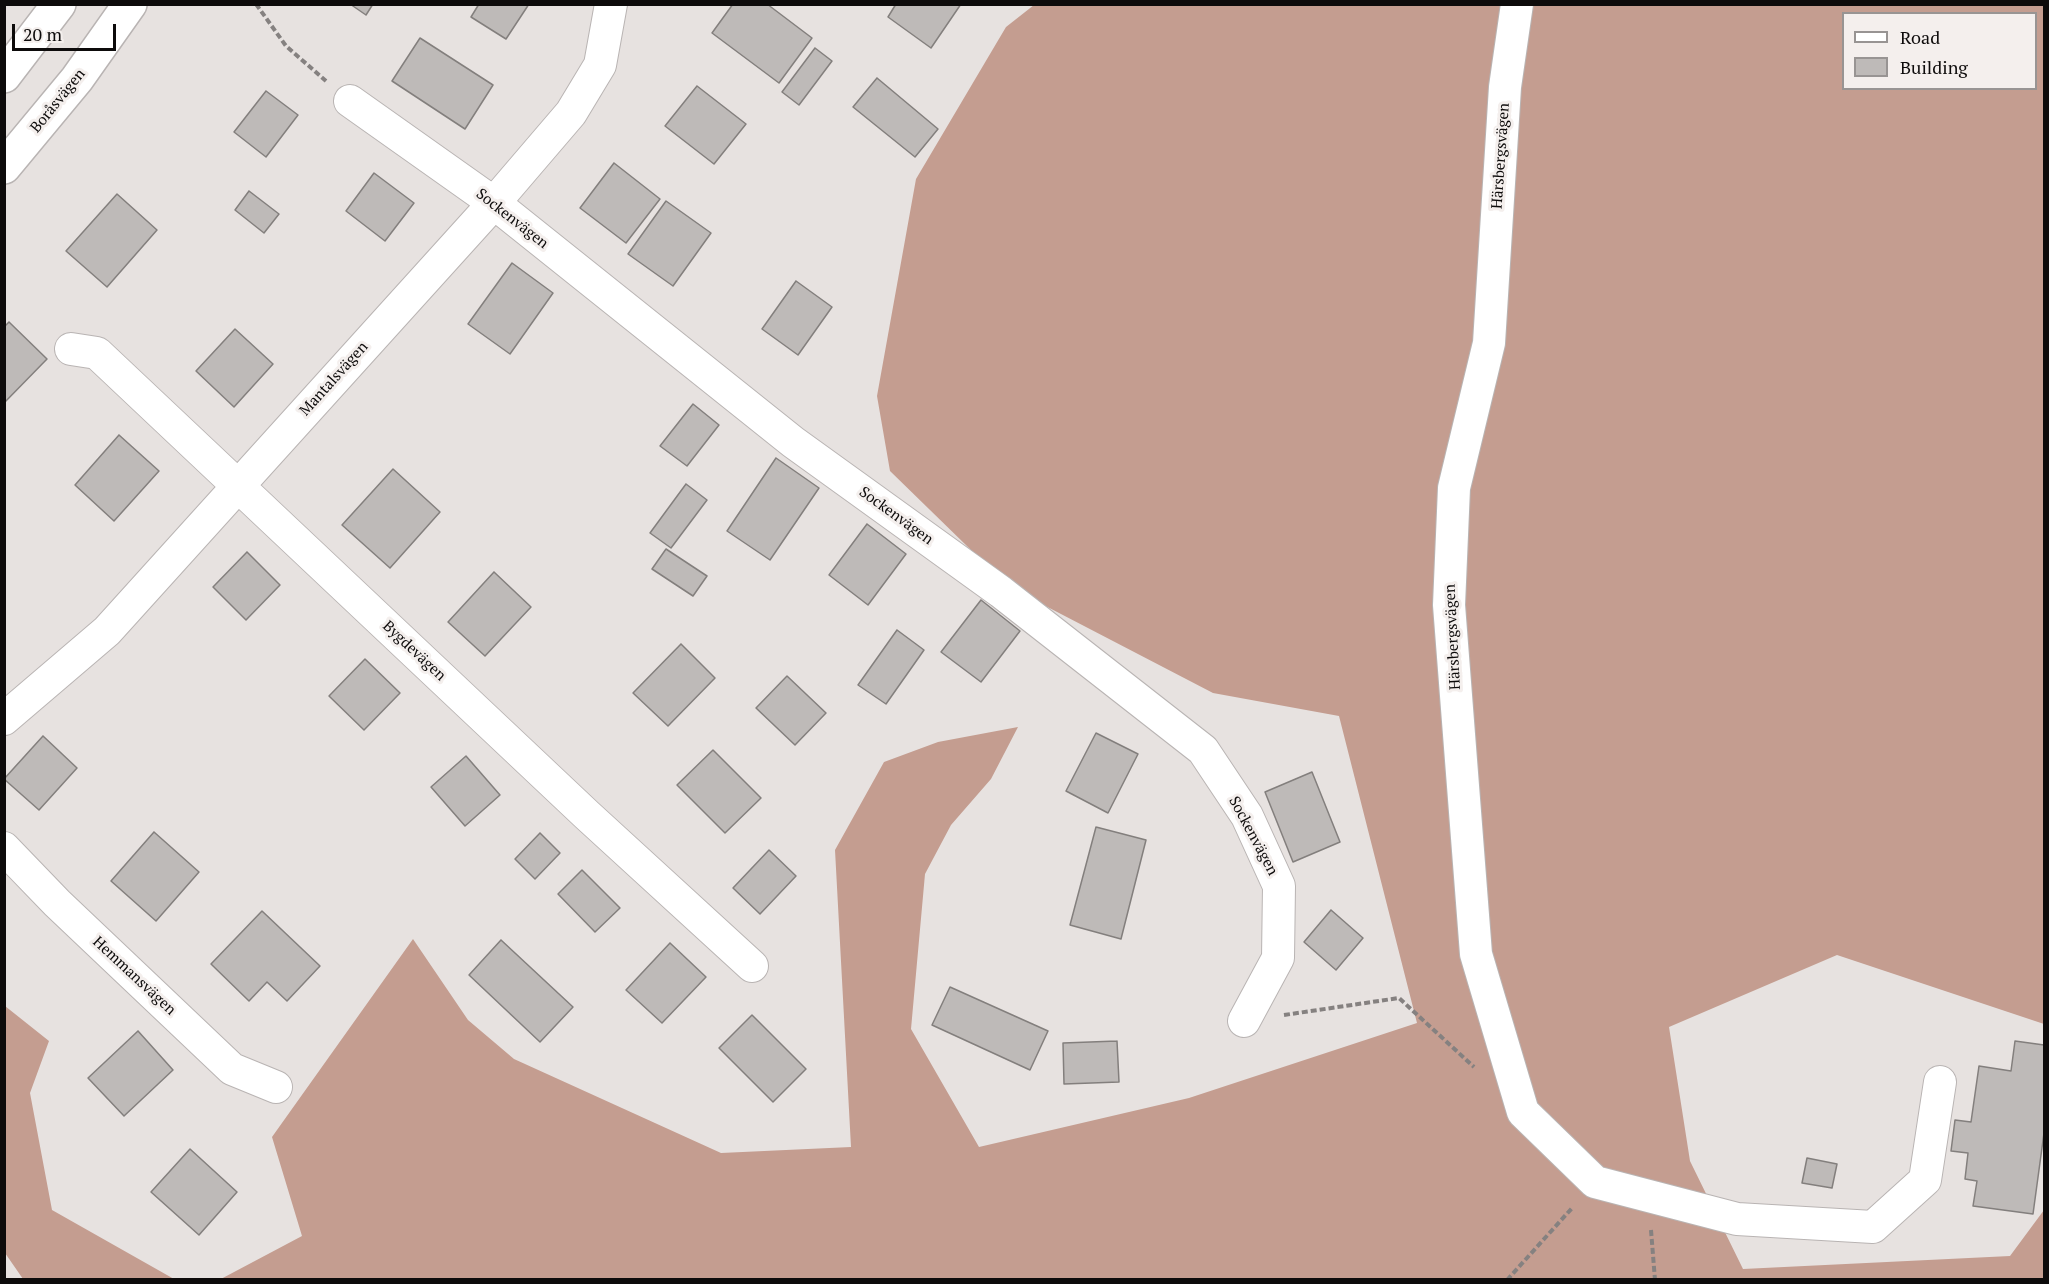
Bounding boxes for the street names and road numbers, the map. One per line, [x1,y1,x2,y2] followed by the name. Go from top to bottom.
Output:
[27,65,89,137] street label: Boråsvägen
[1488,102,1514,210] street label: Härsbergsvägen
[472,185,552,253] street label: Sockenvägen
[296,338,372,420] street label: Mantalsvägen
[856,483,936,549] street label: Sockenvägen
[1441,584,1465,690] street label: Härsbergsvägen
[379,617,449,685] street label: Bygdevägen
[1225,793,1281,879] street label: Sockenvägen
[89,933,179,1019] street label: Hemmansvägen

